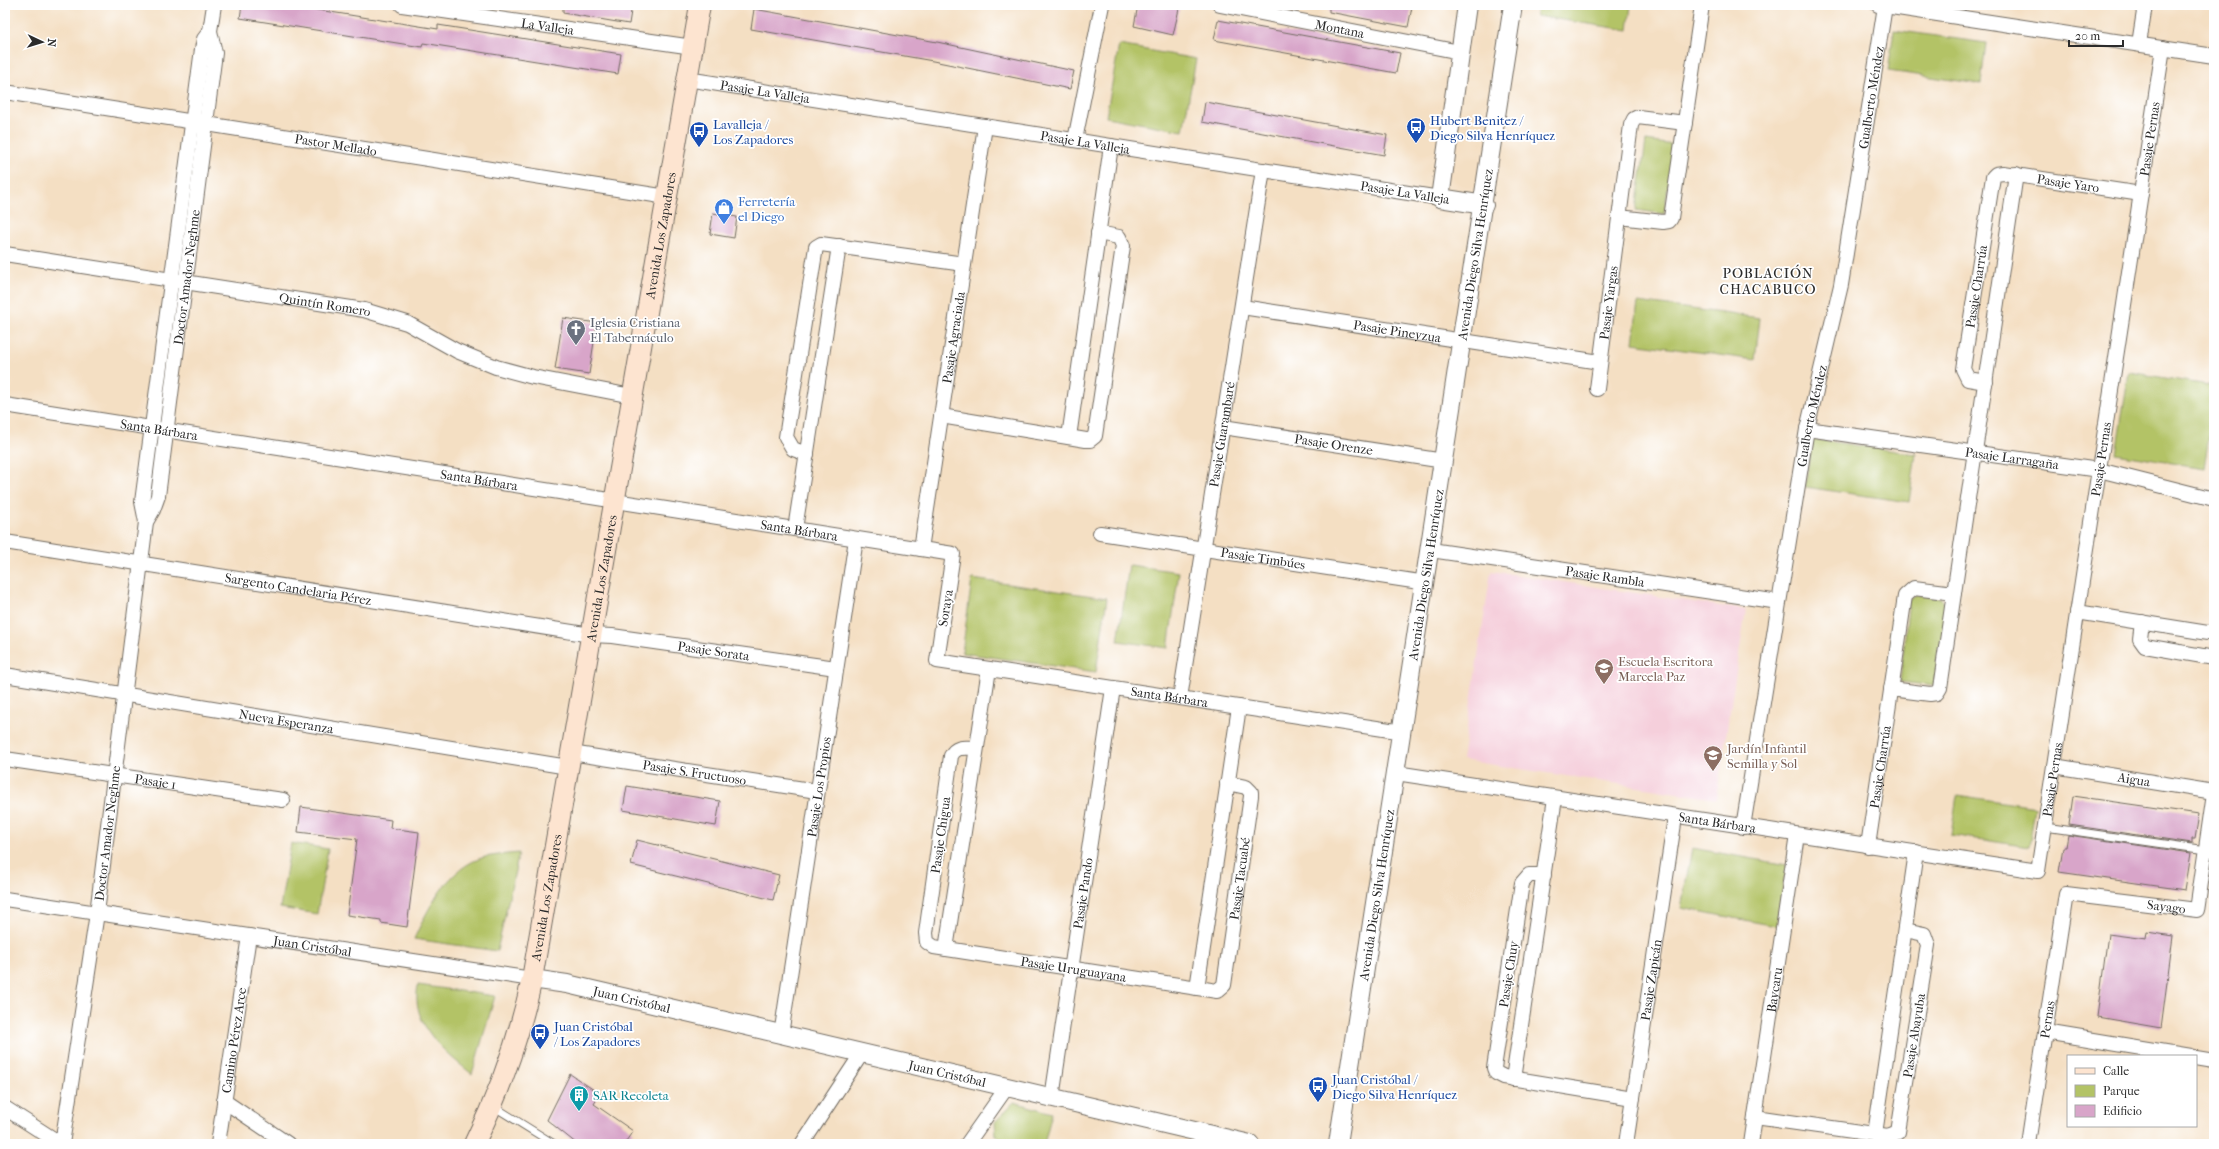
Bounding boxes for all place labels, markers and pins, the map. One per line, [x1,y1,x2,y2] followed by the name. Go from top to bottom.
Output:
[1430,113,1555,143] place label: Hubert Benitez / Diego Silva Henríquez
[1405,116,1427,144] bus stop icon: Hubert Benitez / Diego Silva Henríquez
[713,117,793,147] place label: Lavalleja / Los Zapadores
[688,120,710,148] bus stop icon: Lavalleja / Los Zapadores
[738,194,796,224] place label: Ferretería el Diego
[713,197,735,225] shop icon: Ferretería el Diego
[590,315,681,345] place label: Iglesia Cristiana El Tabernáculo
[565,318,587,346] church icon: Iglesia Cristiana El Tabernáculo
[1618,654,1714,684] place label: Escuela Escritora Marcela Paz
[1593,657,1615,685] school or university icon: Escuela Escritora Marcela Paz
[1726,741,1807,771] place label: Jardín Infantil Semilla y Sol
[1702,744,1724,772] school or university icon: Jardín Infantil Semilla y Sol
[553,1019,640,1049] place label: Juan Cristóbal / Los Zapadores
[529,1022,551,1050] bus stop icon: Juan Cristóbal / Los Zapadores
[1331,1072,1457,1102] place label: Juan Cristóbal / Diego Silva Henríquez
[1307,1075,1329,1103] bus stop icon: Juan Cristóbal / Diego Silva Henríquez
[568,1084,590,1112] building icon: SAR Recoleta
[593,1088,670,1103] place label: SAR Recoleta

